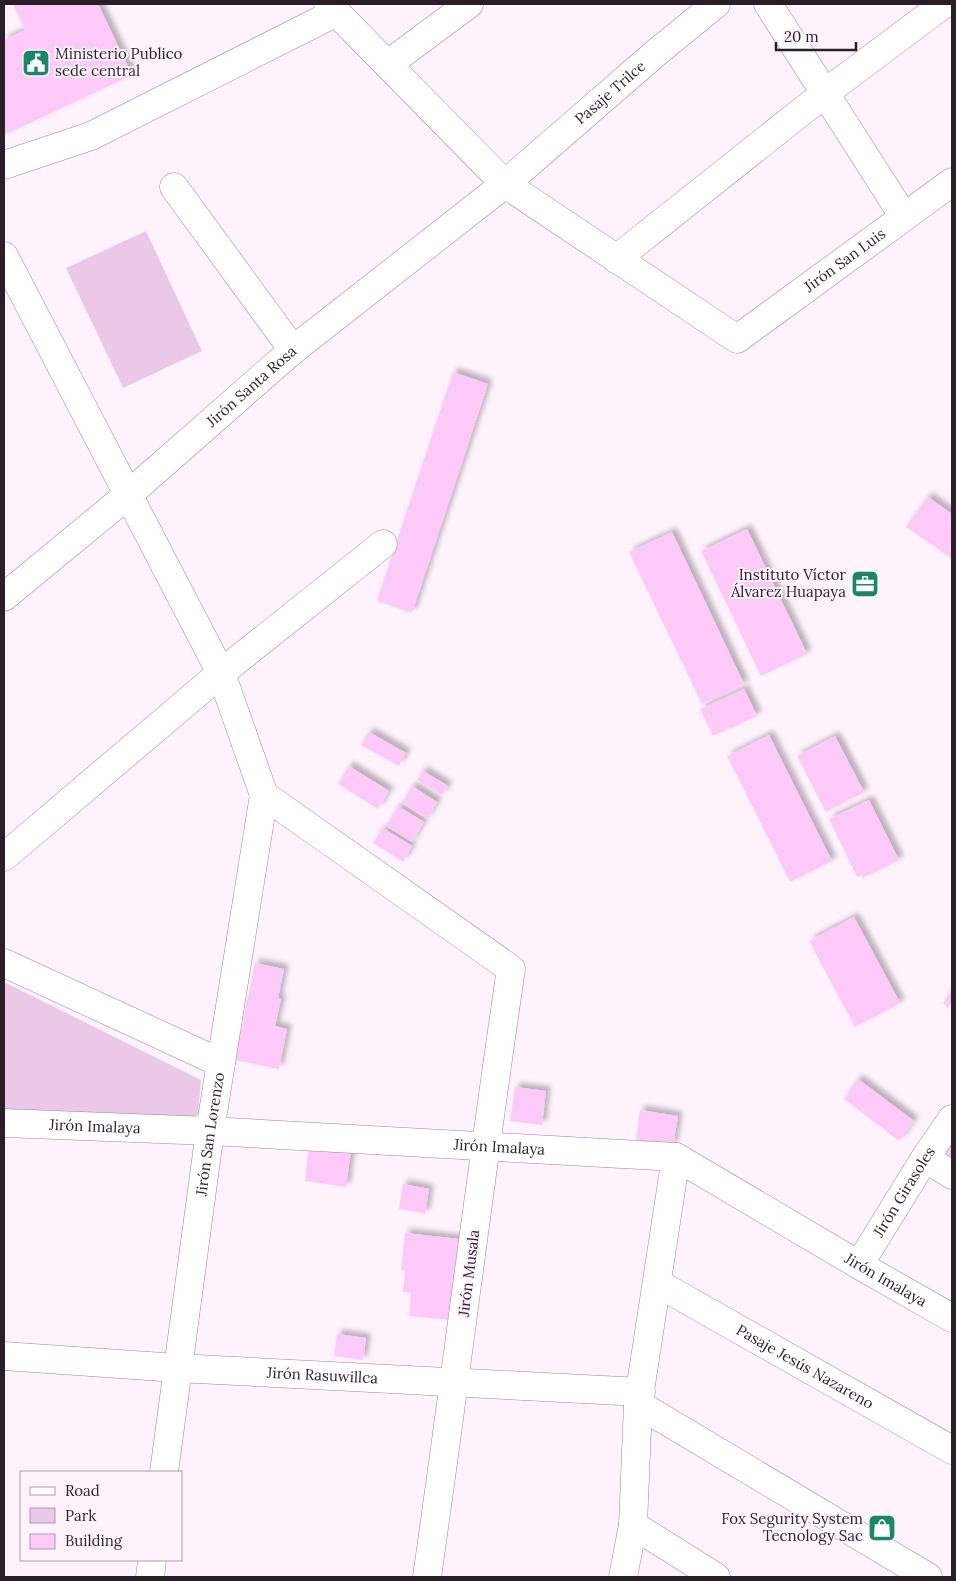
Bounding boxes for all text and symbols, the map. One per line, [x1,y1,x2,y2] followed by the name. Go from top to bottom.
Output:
[776,20,856,52] scale bar
[784,27,819,46] text: 20 m
[55,44,183,80] place label: Ministerio Publico sede central
[21,48,51,78] public building icon: Ministerio Publico sede central
[571,56,649,128] street label: Pasaje Trilce
[799,224,889,296] street label: Jirón San Luis
[201,341,300,431] street label: Jirón Santa Rosa
[730,565,846,601] place label: Instituto Víctor Álvarez Huapaya
[850,569,880,599] office icon: Instituto Víctor Álvarez Huapaya
[191,1071,228,1198] street label: Jirón San Lorenzo
[48,1115,141,1137] street label: Jirón Imalaya
[452,1135,546,1159] street label: Jirón Imalaya
[868,1143,939,1241] street label: Jirón Girasoles
[454,1228,483,1318] street label: Jirón Musala
[841,1248,931,1311] street label: Jirón Imalaya
[733,1320,877,1413] street label: Pasaje Jesús Nazareno
[265,1363,379,1387] street label: Jirón Rasuwillca
[20,1471,182,1561] legend
[65,1481,100,1500] text: Road
[65,1506,96,1525] text: Park
[721,1509,863,1545] place label: Fox Segurity System Tecnology Sac
[867,1513,897,1543] shop icon: Fox Segurity System Tecnology Sac
[65,1531,123,1550] text: Building

